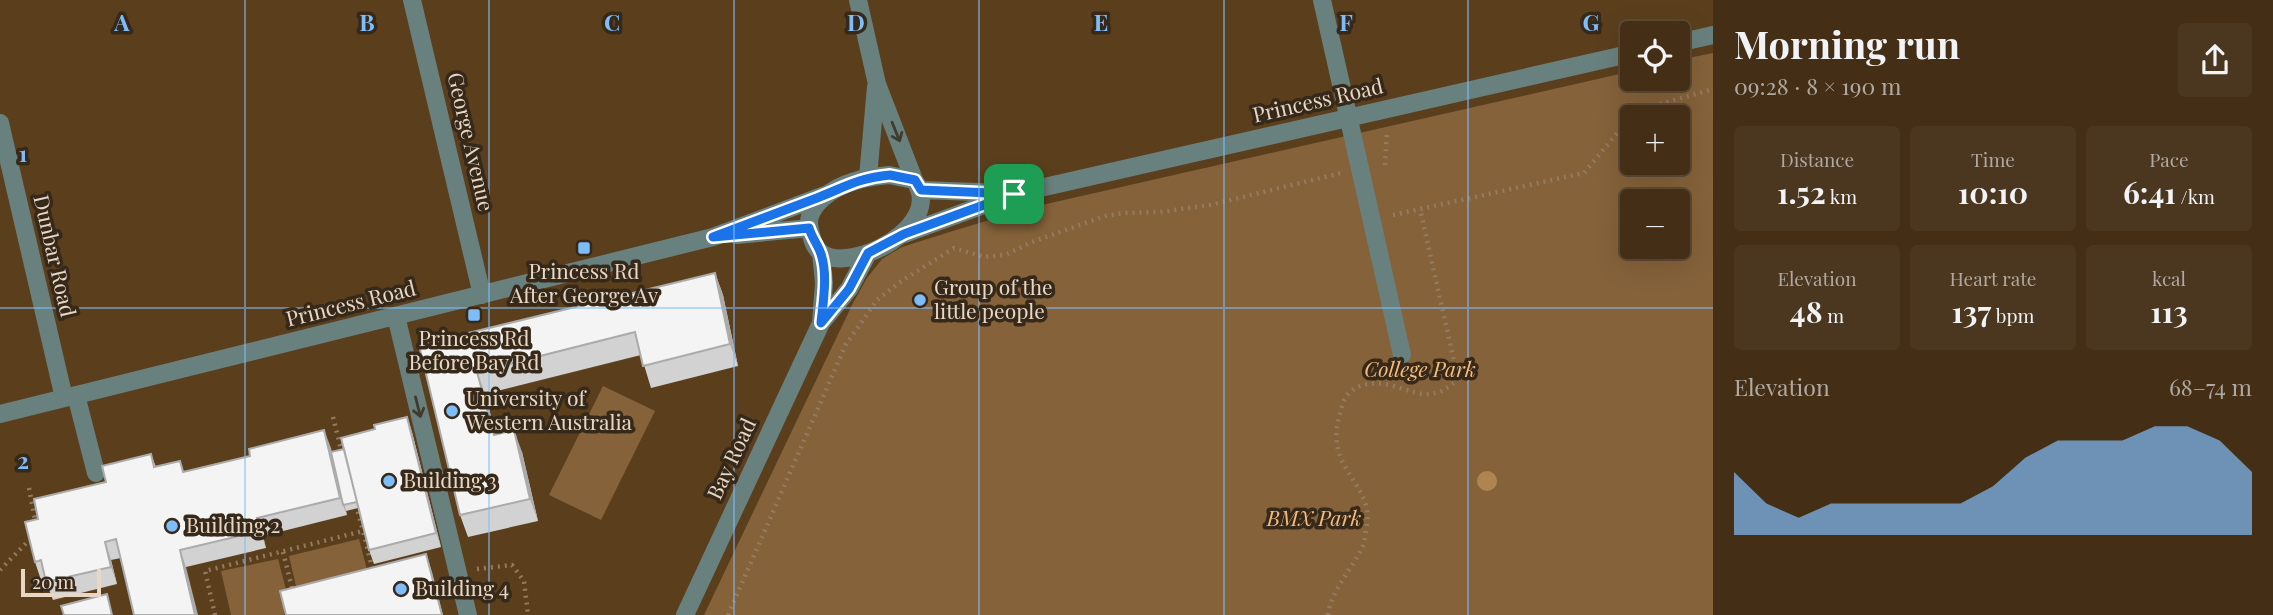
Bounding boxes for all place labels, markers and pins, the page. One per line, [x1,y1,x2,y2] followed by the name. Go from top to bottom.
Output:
[984,164,1044,224] pin
[576,240,592,256] marker: Princess Rd After George Av
[509,256,659,308] place label: Princess Rd After George Av
[934,272,1053,324] place label: Group of the little people
[912,292,928,308] marker: Group of the little people
[466,307,482,323] marker: Princess Rd Before Bay Rd
[408,323,540,375] place label: Princess Rd Before Bay Rd
[465,383,633,435] place label: University of Western Australia
[444,403,460,419] marker: University of Western Australia
[403,465,497,493] place label: Building 3
[381,473,397,489] marker: Building 3
[186,510,280,538] place label: Building 2
[164,518,180,534] marker: Building 2
[415,573,509,601] place label: Building 4
[393,581,409,597] marker: Building 4

